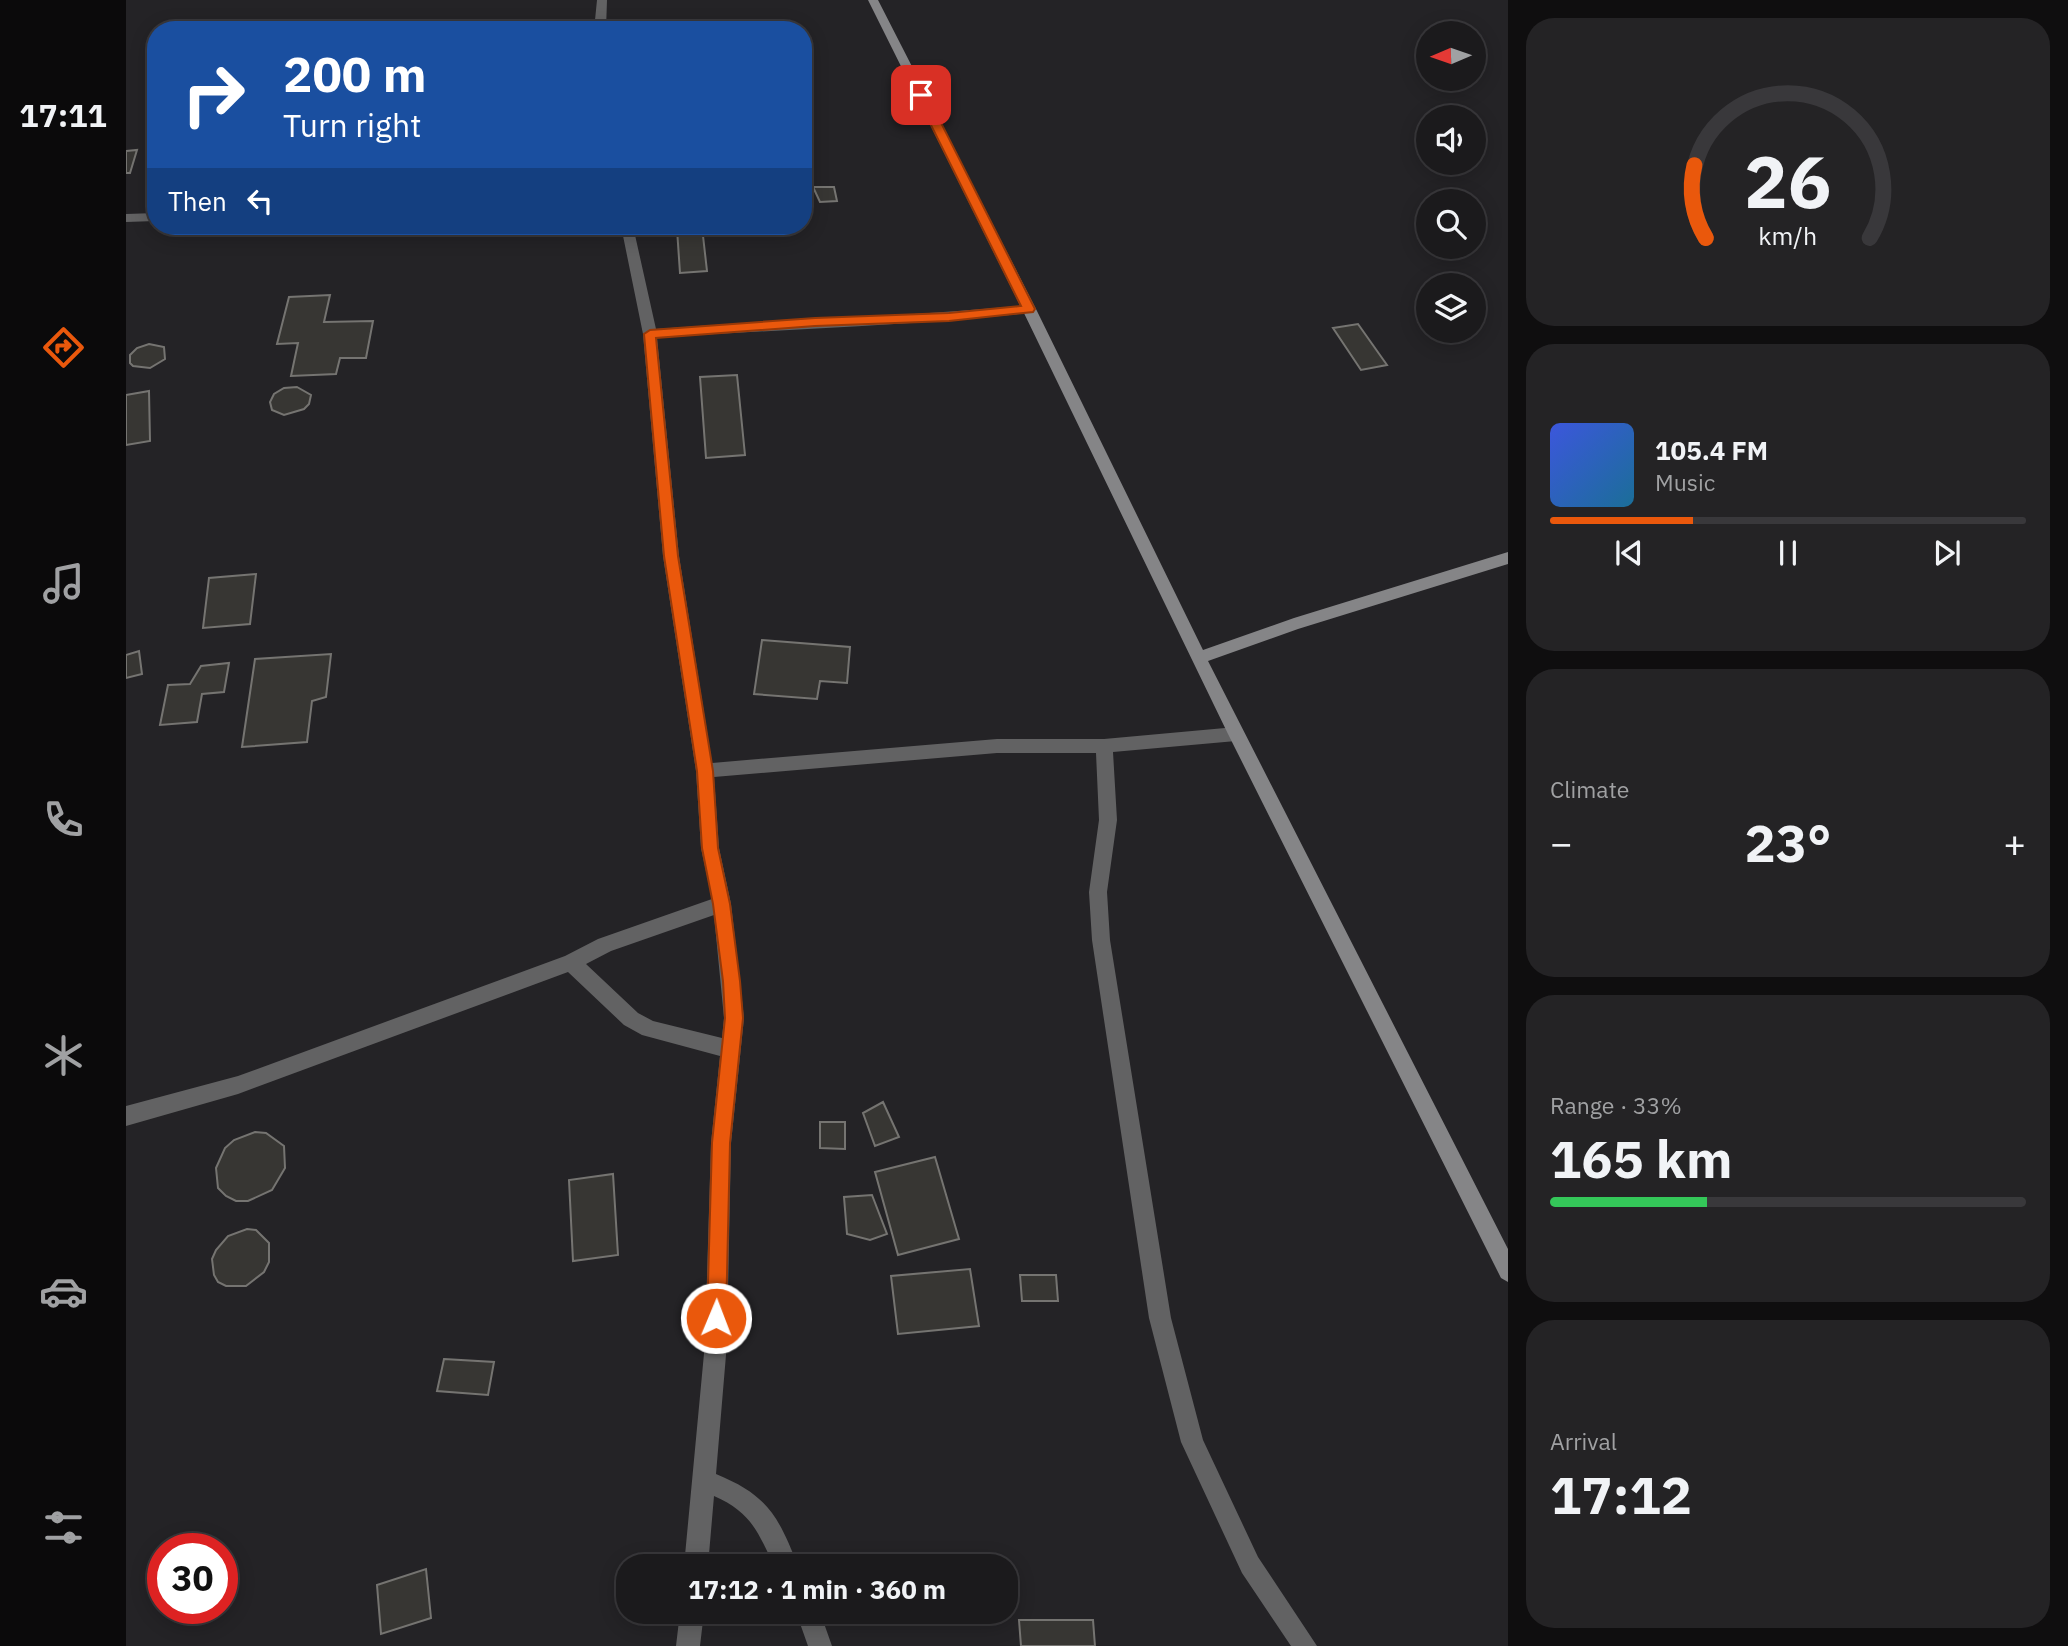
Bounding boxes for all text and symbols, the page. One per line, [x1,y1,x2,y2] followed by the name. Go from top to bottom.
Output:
[1416,21,1486,91] north arrow
[1416,21,1486,343] map controls
[283,42,427,105] text: 200 m
[168,49,259,140] icon: right
[891,65,951,125] pin
[902,76,940,114] icon: arrive
[19,94,107,136] text: 17:11
[283,104,421,146] text: Turn right
[1416,105,1486,175] button: sound
[1744,133,1832,228] text: 26
[241,182,279,220] icon: left
[168,184,227,218] text: Then
[1416,189,1486,259] button: search
[1759,219,1817,252] text: km/h
[1416,273,1486,343] button: layers
[39,323,88,372] icon: directions
[1655,433,1768,467] text: 105.4 FM
[1655,467,1715,497] text: Music
[1610,534,1648,572] icon: previous
[1769,534,1807,572] icon: pause
[1928,534,1966,572] icon: next
[39,559,88,608] icon: music
[1550,774,1629,804] text: Climate
[39,795,88,844] icon: phone
[1745,809,1831,876] text: 23°
[1550,818,1573,867] text: −
[2003,818,2026,867] text: +
[39,1031,88,1080] icon: climate
[1550,1090,1682,1120] text: Range · 33%
[1550,1125,1732,1192] text: 165 km
[39,1267,88,1316] icon: car
[679,1281,753,1355] position arrow
[1550,1426,1617,1456] text: Arrival
[1550,1461,1692,1528] text: 17:12
[39,1503,88,1552] icon: filters
[147,1533,238,1624] speed limit sign: 30
[688,1572,946,1606] text: 17:12 · 1 min · 360 m

